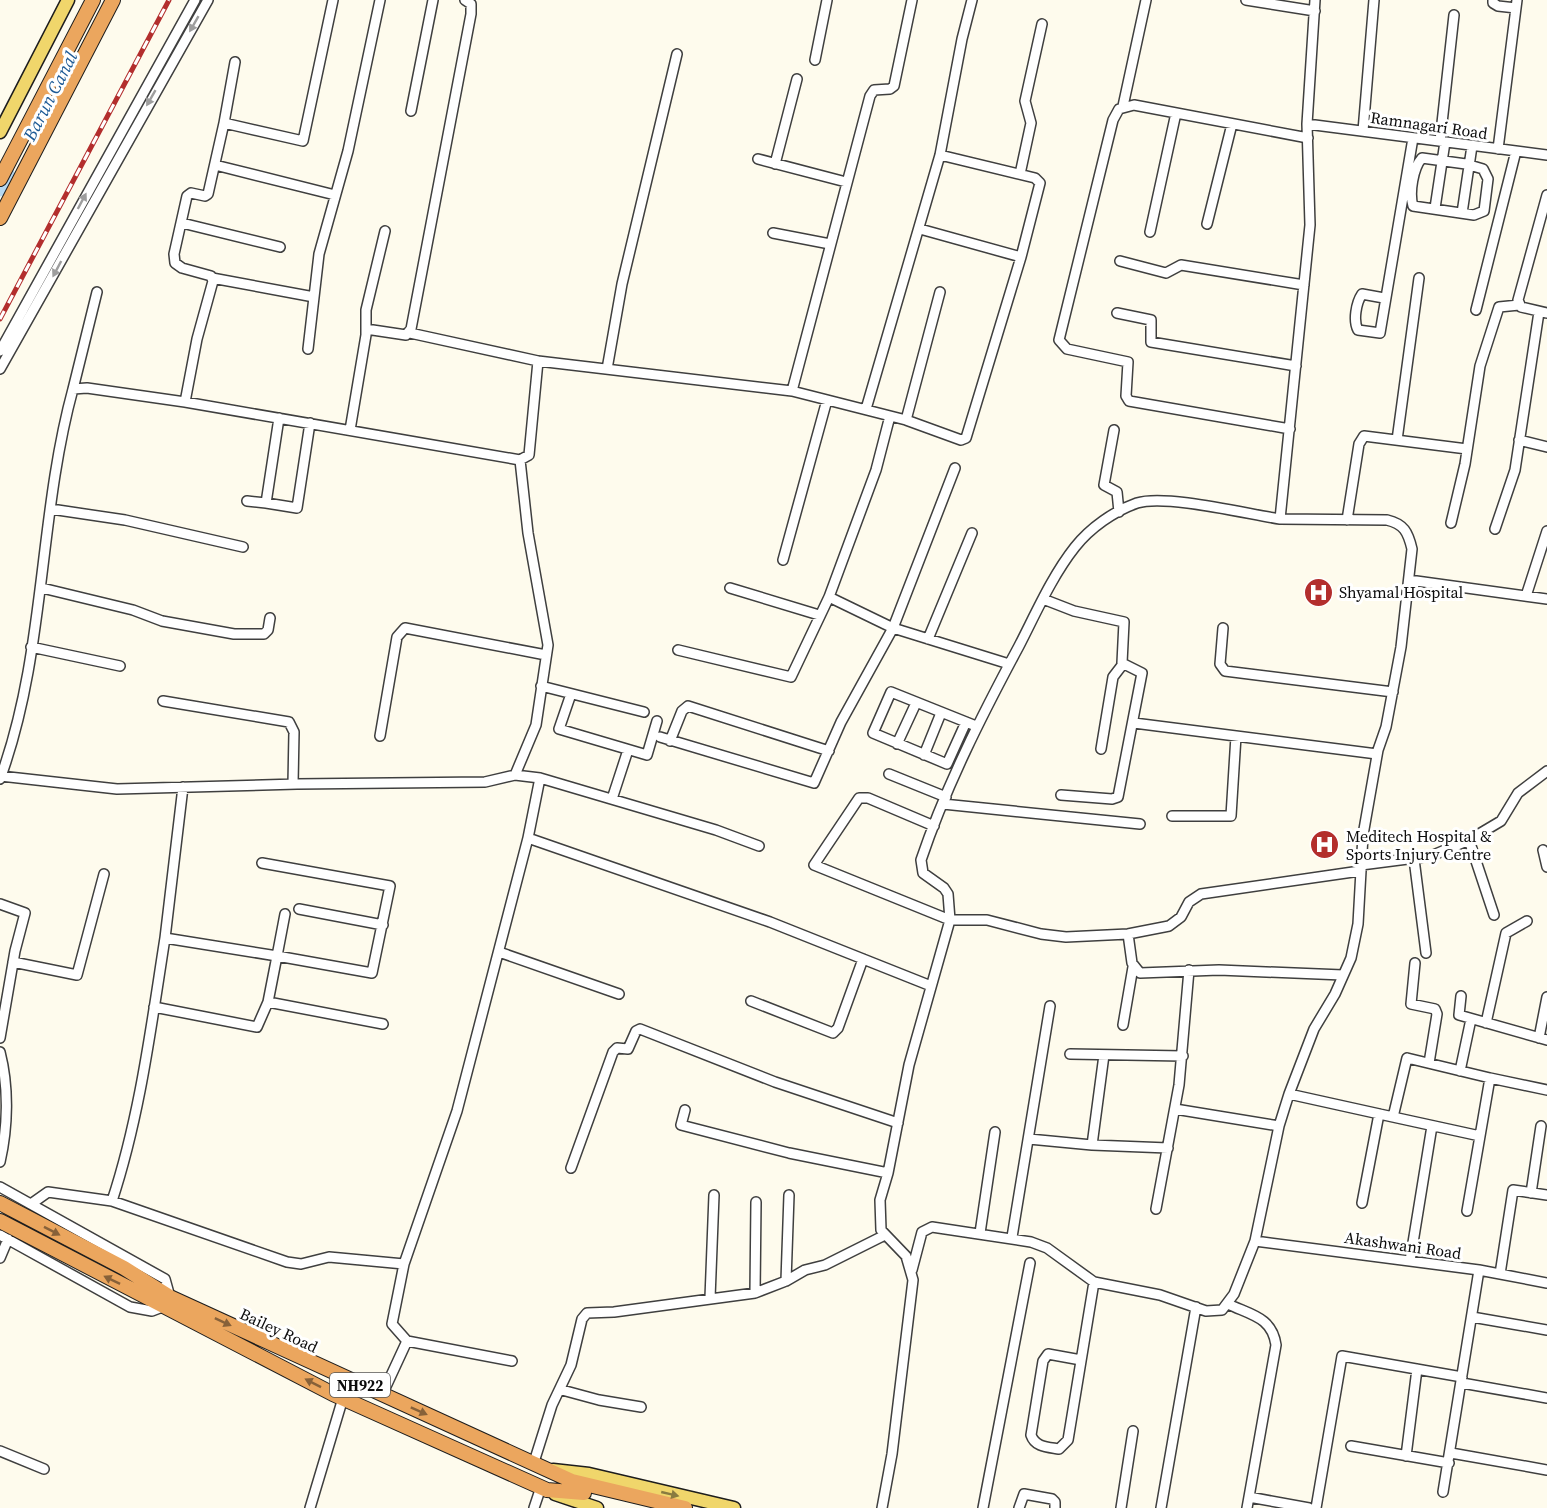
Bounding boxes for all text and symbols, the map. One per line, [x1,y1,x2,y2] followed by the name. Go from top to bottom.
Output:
[189,16,199,33] one-way arrow
[16,47,83,146] water label: Barun Canal
[146,90,156,107] one-way arrow
[1369,106,1489,144] street label: Ramnagari Road
[77,193,87,210] one-way arrow
[52,260,62,277] one-way arrow
[1302,576,1334,608] hospital icon: Shyamal Hospital
[1339,581,1464,603] place label: Shyamal Hospital
[1346,825,1492,865] place label: Meditech Hospital & Sports Injury Centre
[1309,829,1341,861] hospital icon: Meditech Hospital & Sports Injury Centre
[43,1226,60,1236] one-way arrow
[1343,1226,1463,1264] street label: Akashwani Road
[104,1276,121,1285] one-way arrow
[236,1302,322,1358] street label: Bailey Road
[214,1317,231,1326] one-way arrow
[330,1373,390,1397] road number: NH922
[305,1378,322,1388] one-way arrow
[411,1407,428,1416] one-way arrow
[661,1489,680,1499] one-way arrow

